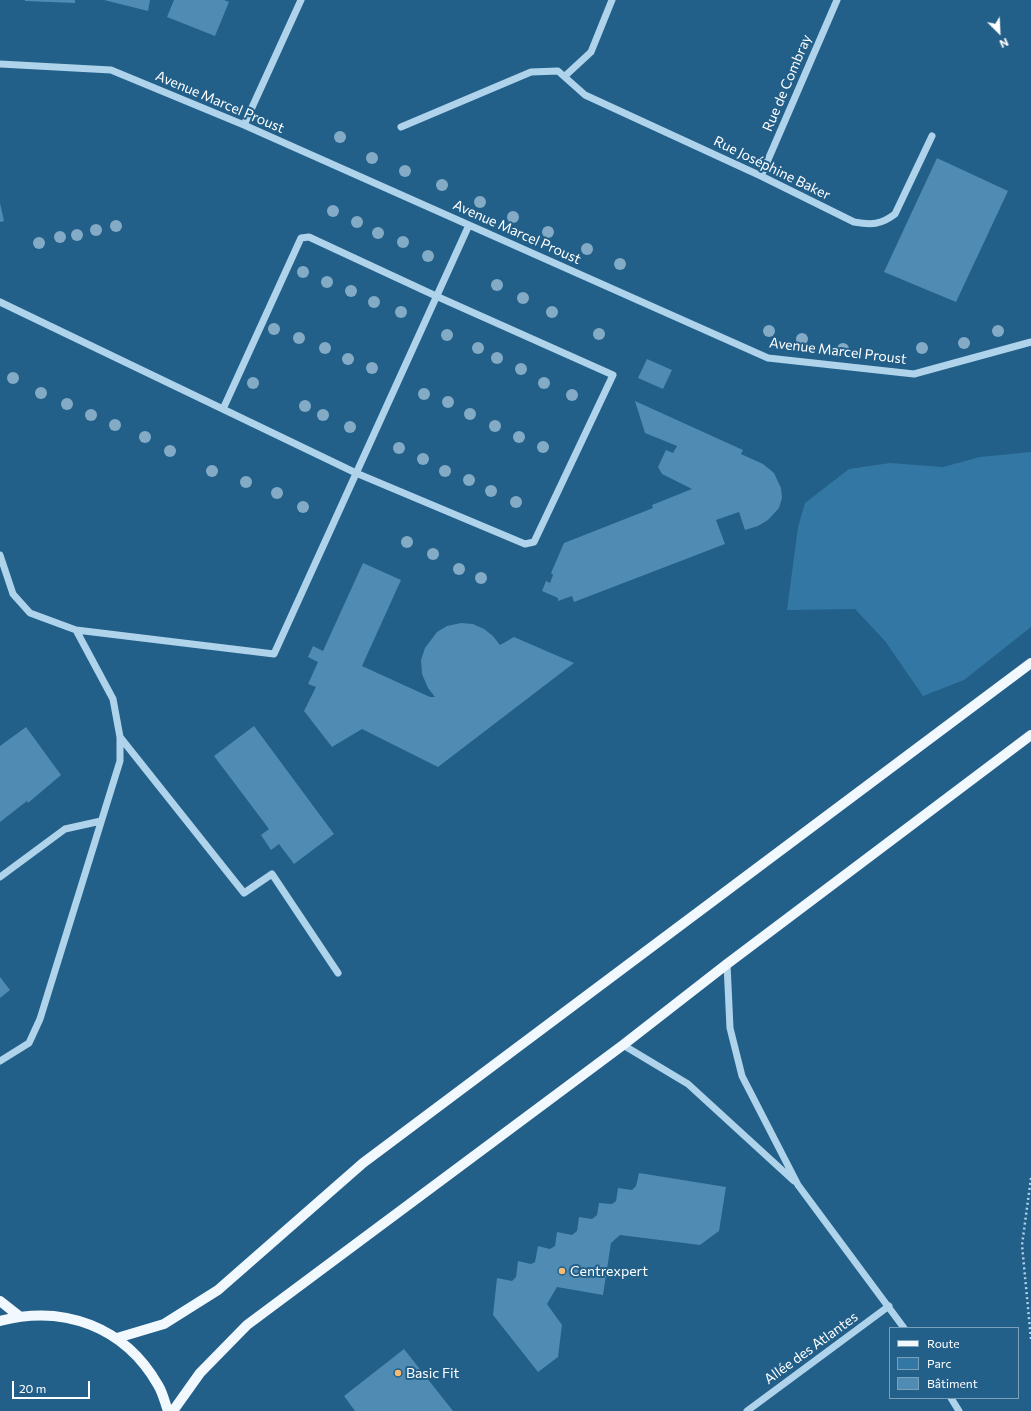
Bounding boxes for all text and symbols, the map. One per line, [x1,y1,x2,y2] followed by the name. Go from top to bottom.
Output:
[979,12,1019,52] north arrow
[759,32,815,134] street label: Rue de Combray
[998,36,1011,51] text: N
[153,67,287,137] street label: Avenue Marcel Proust
[711,132,833,204] street label: Rue Joséphine Baker
[450,196,584,268] street label: Avenue Marcel Proust
[768,334,908,368] street label: Avenue Marcel Proust
[570,1263,648,1279] place label: Centrexpert
[557,1266,567,1276] marker: Centrexpert
[761,1308,861,1388] street label: Allée des Atlantes
[889,1327,1019,1399] legend
[927,1336,960,1350] text: Route
[927,1356,951,1370] text: Parc
[406,1365,459,1381] place label: Basic Fit
[393,1368,403,1378] marker: Basic Fit
[14,1373,92,1399] scale bar
[927,1376,978,1390] text: Bâtiment
[19,1381,46,1395] text: 20 m

